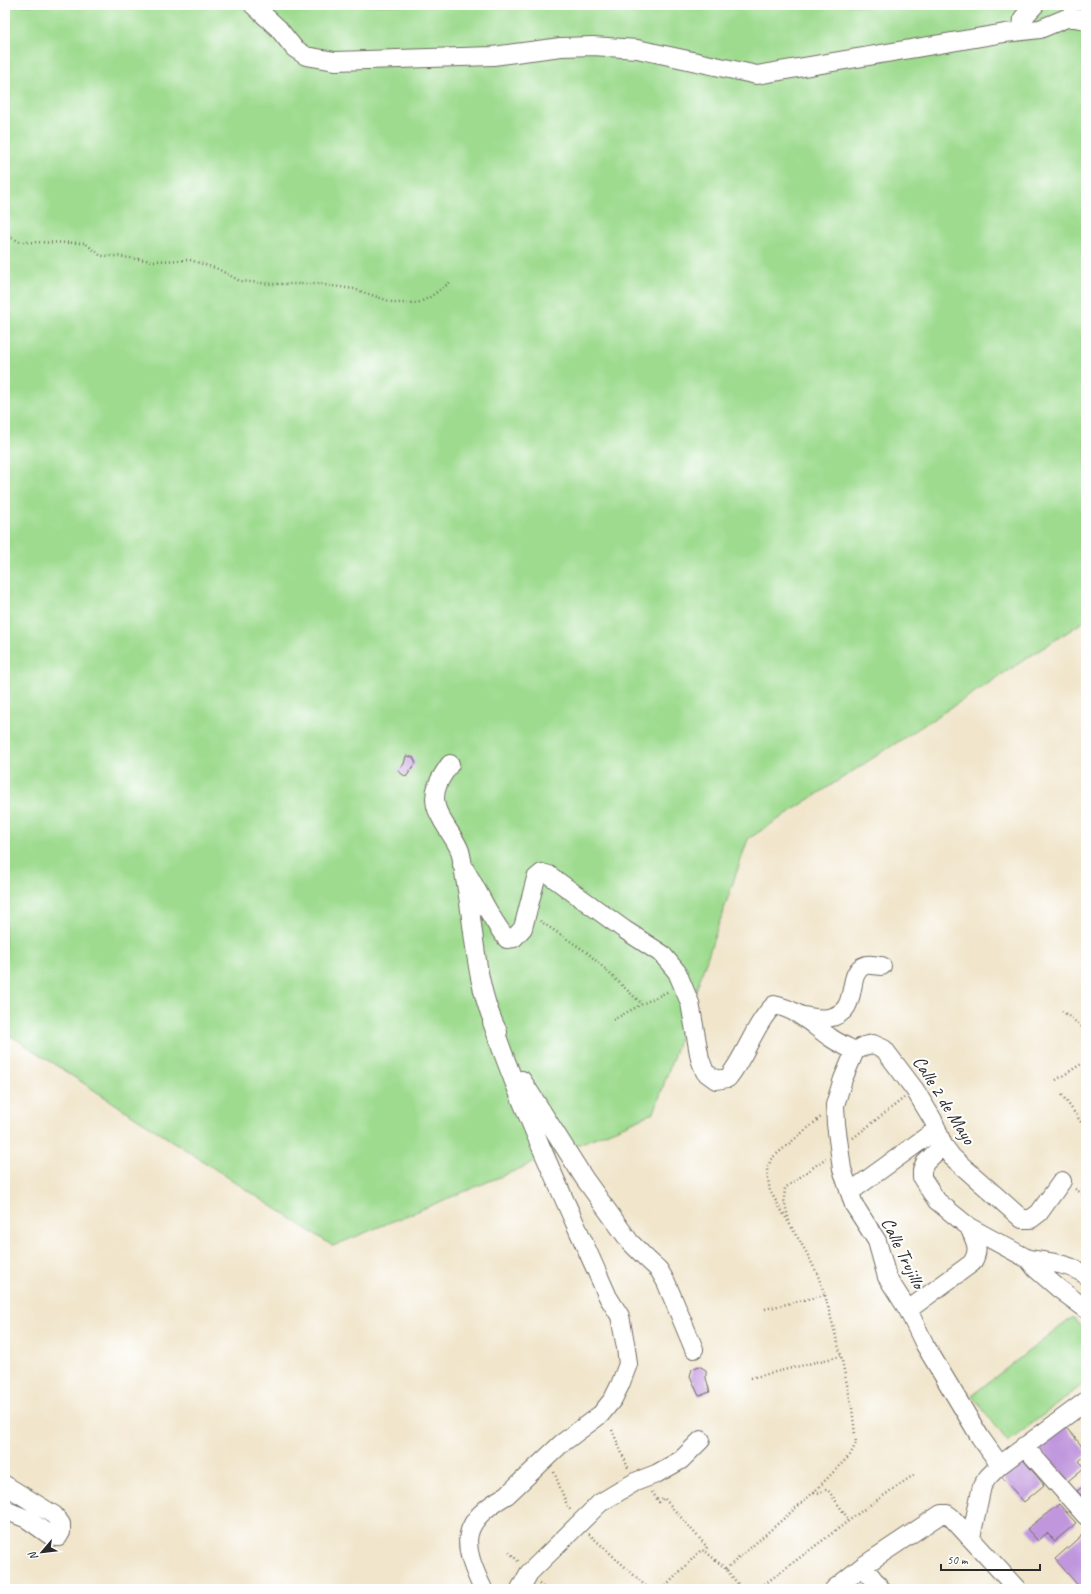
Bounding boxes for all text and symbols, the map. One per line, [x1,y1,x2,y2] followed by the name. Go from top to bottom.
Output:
[907,1051,981,1150] street label: Calle 2 de Mayo
[875,1213,932,1295] street label: Calle Trujillo
[22,1532,62,1572] north arrow
[941,1546,1040,1572] scale bar
[24,1548,41,1563] text: N
[947,1552,969,1568] text: 50 m

